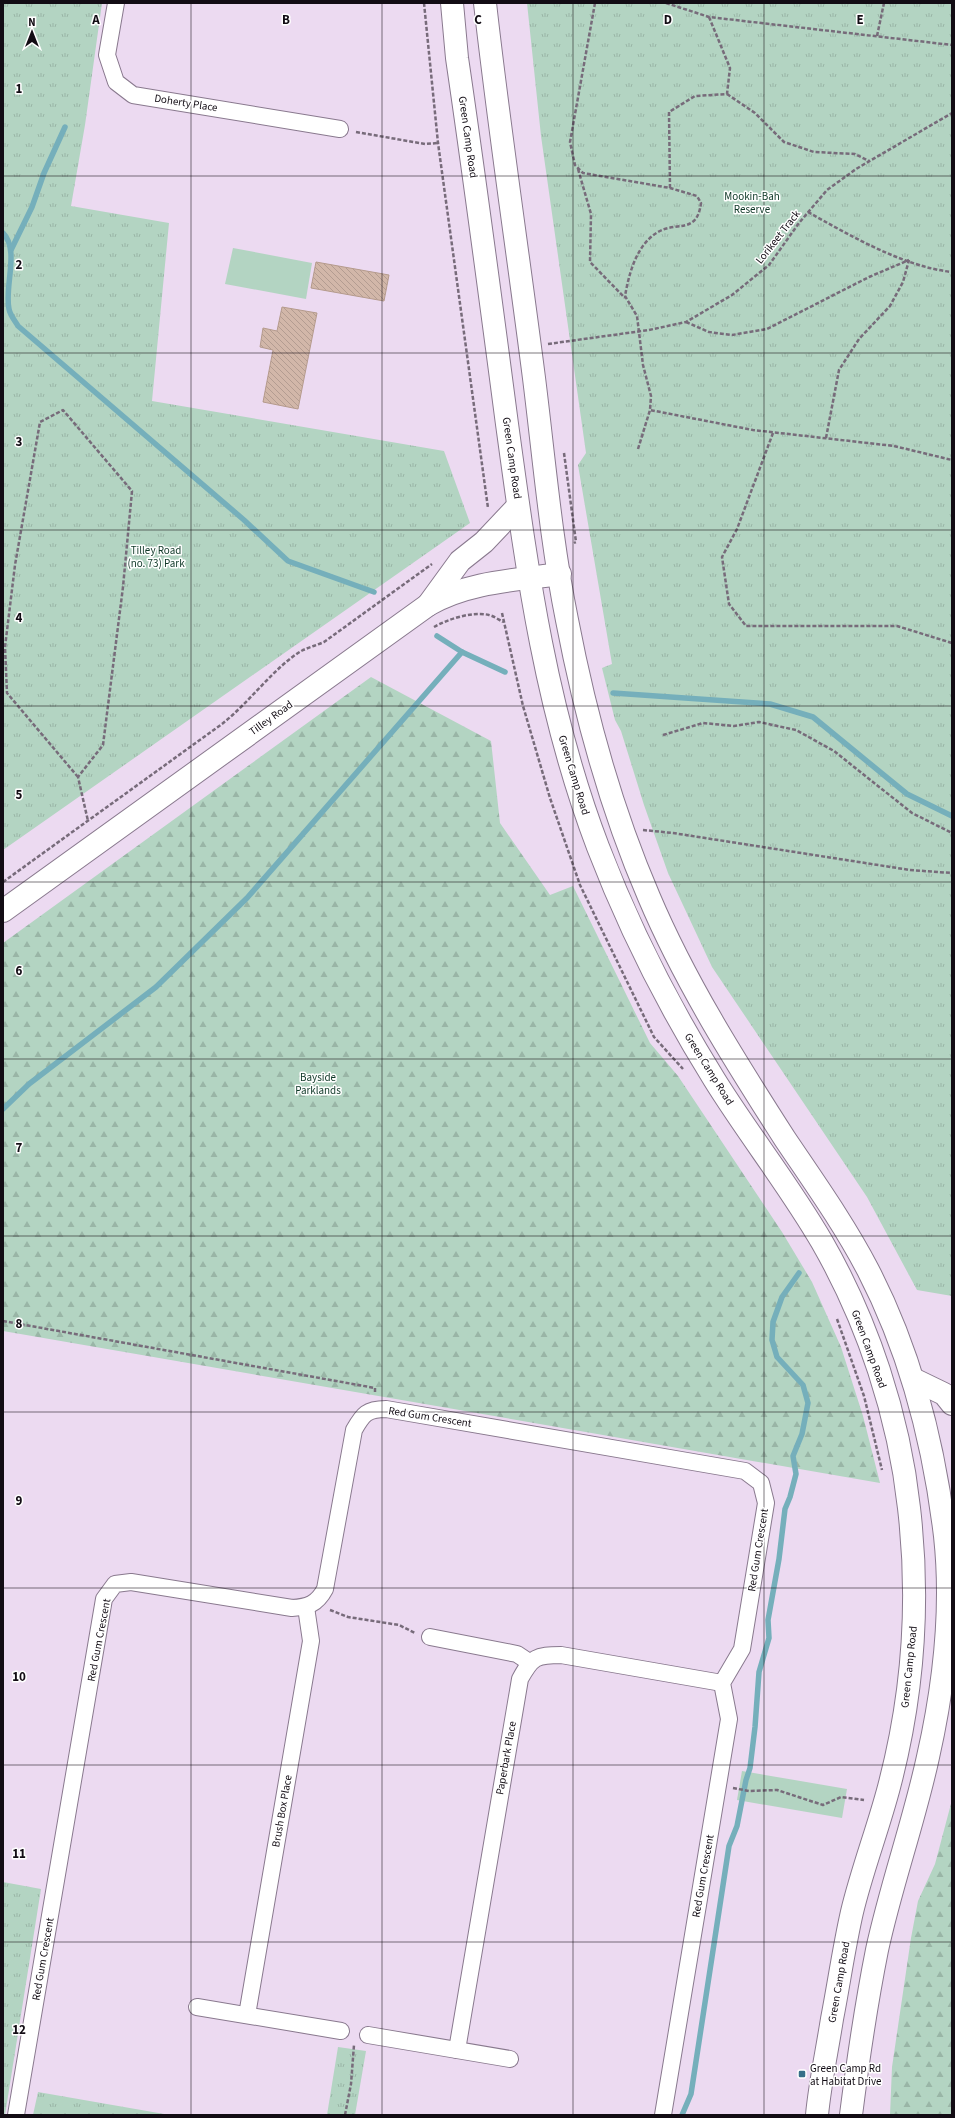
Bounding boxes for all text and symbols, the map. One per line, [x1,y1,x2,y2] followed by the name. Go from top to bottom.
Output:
[91,11,100,29] text: A
[282,11,290,29] text: B
[474,11,482,29] text: C
[664,11,672,29] text: D
[856,11,864,29] text: E
[12,12,52,52] north arrow
[28,15,36,30] text: N
[16,80,23,98] text: 1
[153,91,219,115] street label: Doherty Place
[455,95,481,179] street label: Green Camp Road
[724,189,780,217] park label: Mookin-Bah Reserve
[752,206,804,267] street label: Lorikeet Track
[16,256,23,274] text: 2
[499,416,525,500] street label: Green Camp Road
[16,433,23,451] text: 3
[127,543,185,571] park label: Tilley Road (no. 73) Park
[16,609,23,627] text: 4
[246,697,296,739] street label: Tilley Road
[555,733,593,817] street label: Green Camp Road
[16,786,23,804] text: 5
[16,962,23,980] text: 6
[681,1030,737,1108] street label: Green Camp Road
[295,1070,341,1098] park label: Bayside Parklands
[16,1139,23,1157] text: 7
[848,1308,890,1390] street label: Green Camp Road
[16,1315,23,1333] text: 8
[387,1403,473,1431] street label: Red Gum Crescent
[16,1492,23,1510] text: 9
[744,1507,772,1593] street label: Red Gum Crescent
[84,1597,114,1683] street label: Red Gum Crescent
[897,1625,921,1709] street label: Green Camp Road
[12,1668,26,1686] text: 10
[492,1720,520,1796] street label: Paperbark Place
[268,1773,296,1848] street label: Brush Box Place
[688,1833,718,1919] street label: Red Gum Crescent
[12,1845,26,1863] text: 11
[28,1916,58,2002] street label: Red Gum Crescent
[824,1940,854,2024] street label: Green Camp Road
[12,2021,26,2039] text: 12
[810,2061,882,2089] place label: Green Camp Rd at Habitat Drive
[797,2069,807,2079] marker: Green Camp Rd at Habitat Drive

